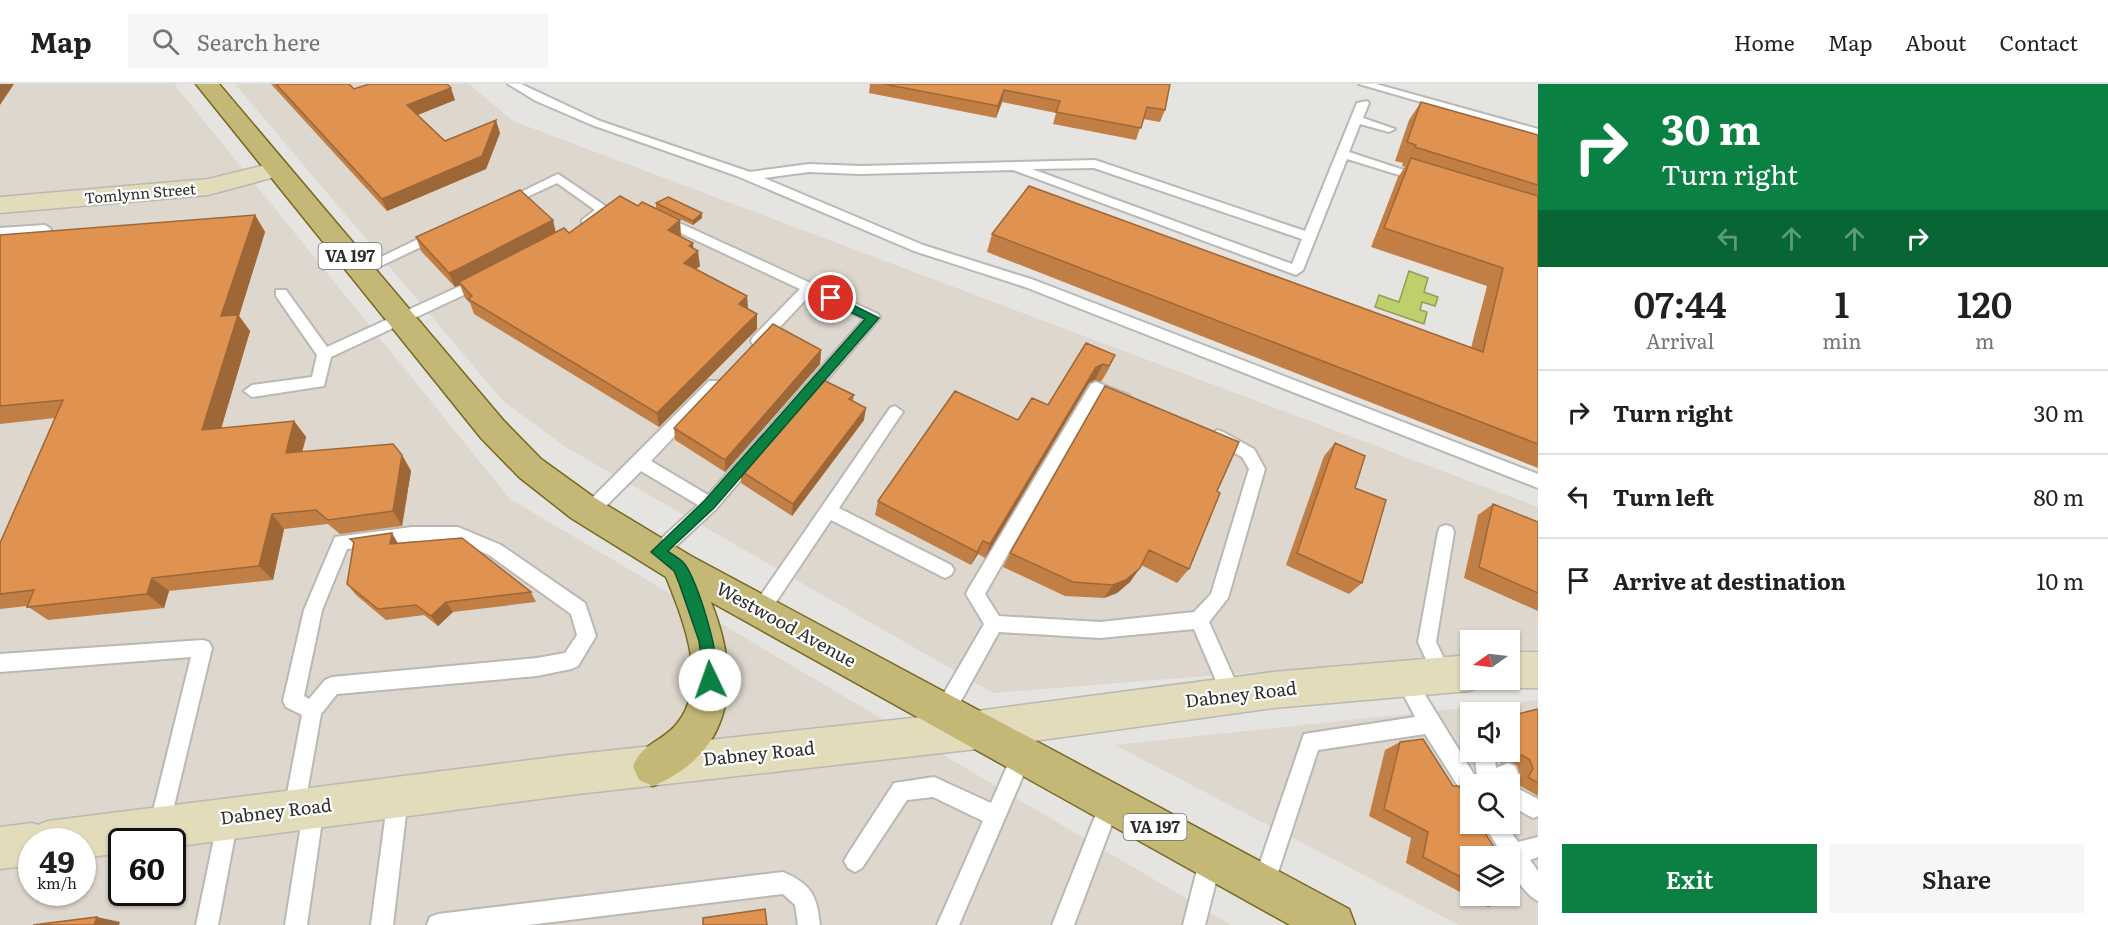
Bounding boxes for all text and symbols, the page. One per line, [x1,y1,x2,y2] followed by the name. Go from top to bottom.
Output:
[128,14,548,68] search box
[30,20,92,62] text: Map
[149,25,182,58] icon: search
[197,25,320,58] text: Search here
[1734,26,1795,57] text: Home
[1828,26,1872,57] text: Map
[1905,26,1967,57] text: About
[2000,26,2078,57] text: Contact
[1661,96,1761,158] text: 30 m
[1562,108,1640,186] icon: right
[1661,153,1798,193] text: Turn right
[83,176,197,209] street label: Tomlynn Street
[1712,222,1745,255] icon: left
[1775,222,1808,255] icon: ahead
[1838,222,1871,255] icon: ahead
[1901,222,1934,255] icon: right
[318,243,382,269] road number: VA 197
[805,272,856,323] pin
[1634,276,1727,329] text: 07:44
[1834,276,1849,329] text: 1
[1957,276,2012,329] text: 120
[814,281,847,314] icon: arrive
[1646,325,1714,355] text: Arrival
[1822,325,1862,355] text: min
[1975,325,1994,355] text: m
[1562,396,1595,429] icon: right
[1613,396,1733,429] text: Turn right
[2034,396,2084,429] text: 30 m
[1562,480,1595,513] icon: left
[1613,480,1714,513] text: Turn left
[2033,480,2084,513] text: 80 m
[1562,564,1595,597] icon: arrive
[1613,564,1846,597] text: Arrive at destination
[2037,564,2084,597] text: 10 m
[712,574,862,673] street label: Westwood Avenue
[1460,630,1520,690] north arrow
[1460,630,1520,906] map controls
[678,648,742,712] position arrow
[1183,673,1298,714] street label: Dabney Road
[1460,702,1520,762] button: sound
[702,733,816,772] street label: Dabney Road
[1460,774,1520,834] button: search
[218,790,333,831] street label: Dabney Road
[1124,814,1186,840] road number: VA 197
[108,828,186,906] speed limit sign: 60
[39,838,75,882] text: 49
[1562,844,1817,913] button: Exit
[1829,844,2084,913] button: Share
[1460,846,1520,906] button: layers
[37,871,77,894] text: km/h

